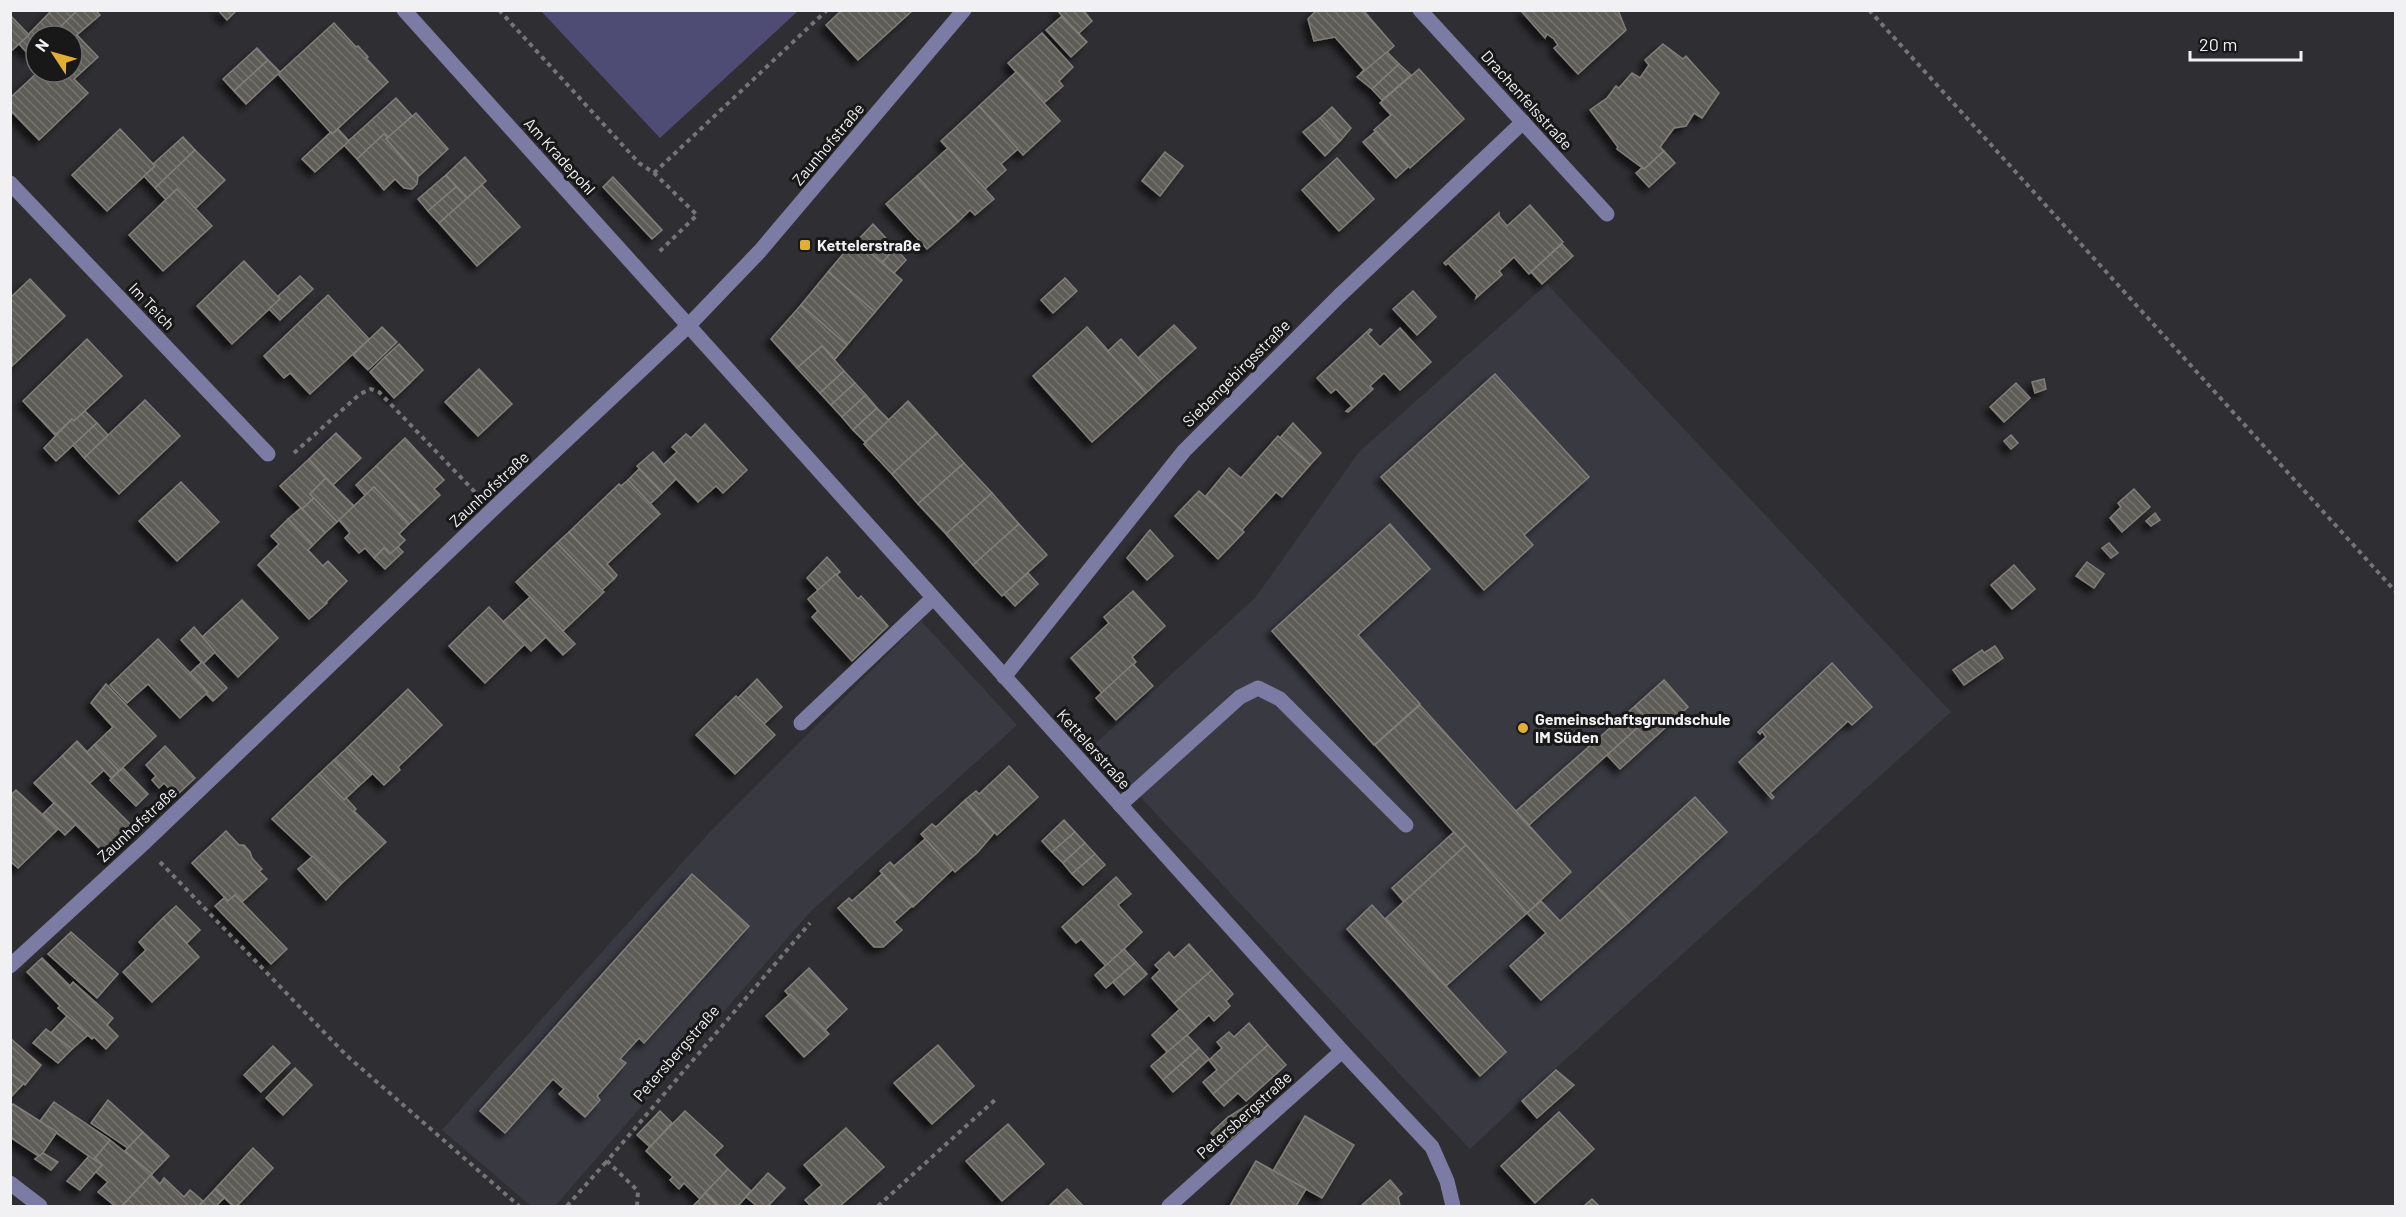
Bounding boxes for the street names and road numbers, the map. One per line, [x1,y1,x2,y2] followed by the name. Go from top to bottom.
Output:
[1478,46,1577,153] street label: Drachenfelsstraße
[788,99,868,189] street label: Zaunhofstraße
[521,113,600,198] street label: Am Kradepohl
[125,278,179,333] street label: Im Teich
[1178,315,1293,430] street label: Siebengebirgsstraße
[445,447,532,530] street label: Zaunhofstraße
[1054,705,1135,792] street label: Kettelerstraße
[93,782,180,865] street label: Zaunhofstraße
[629,1001,723,1105] street label: Petersbergstraße
[1192,1067,1295,1162] street label: Petersbergstraße

